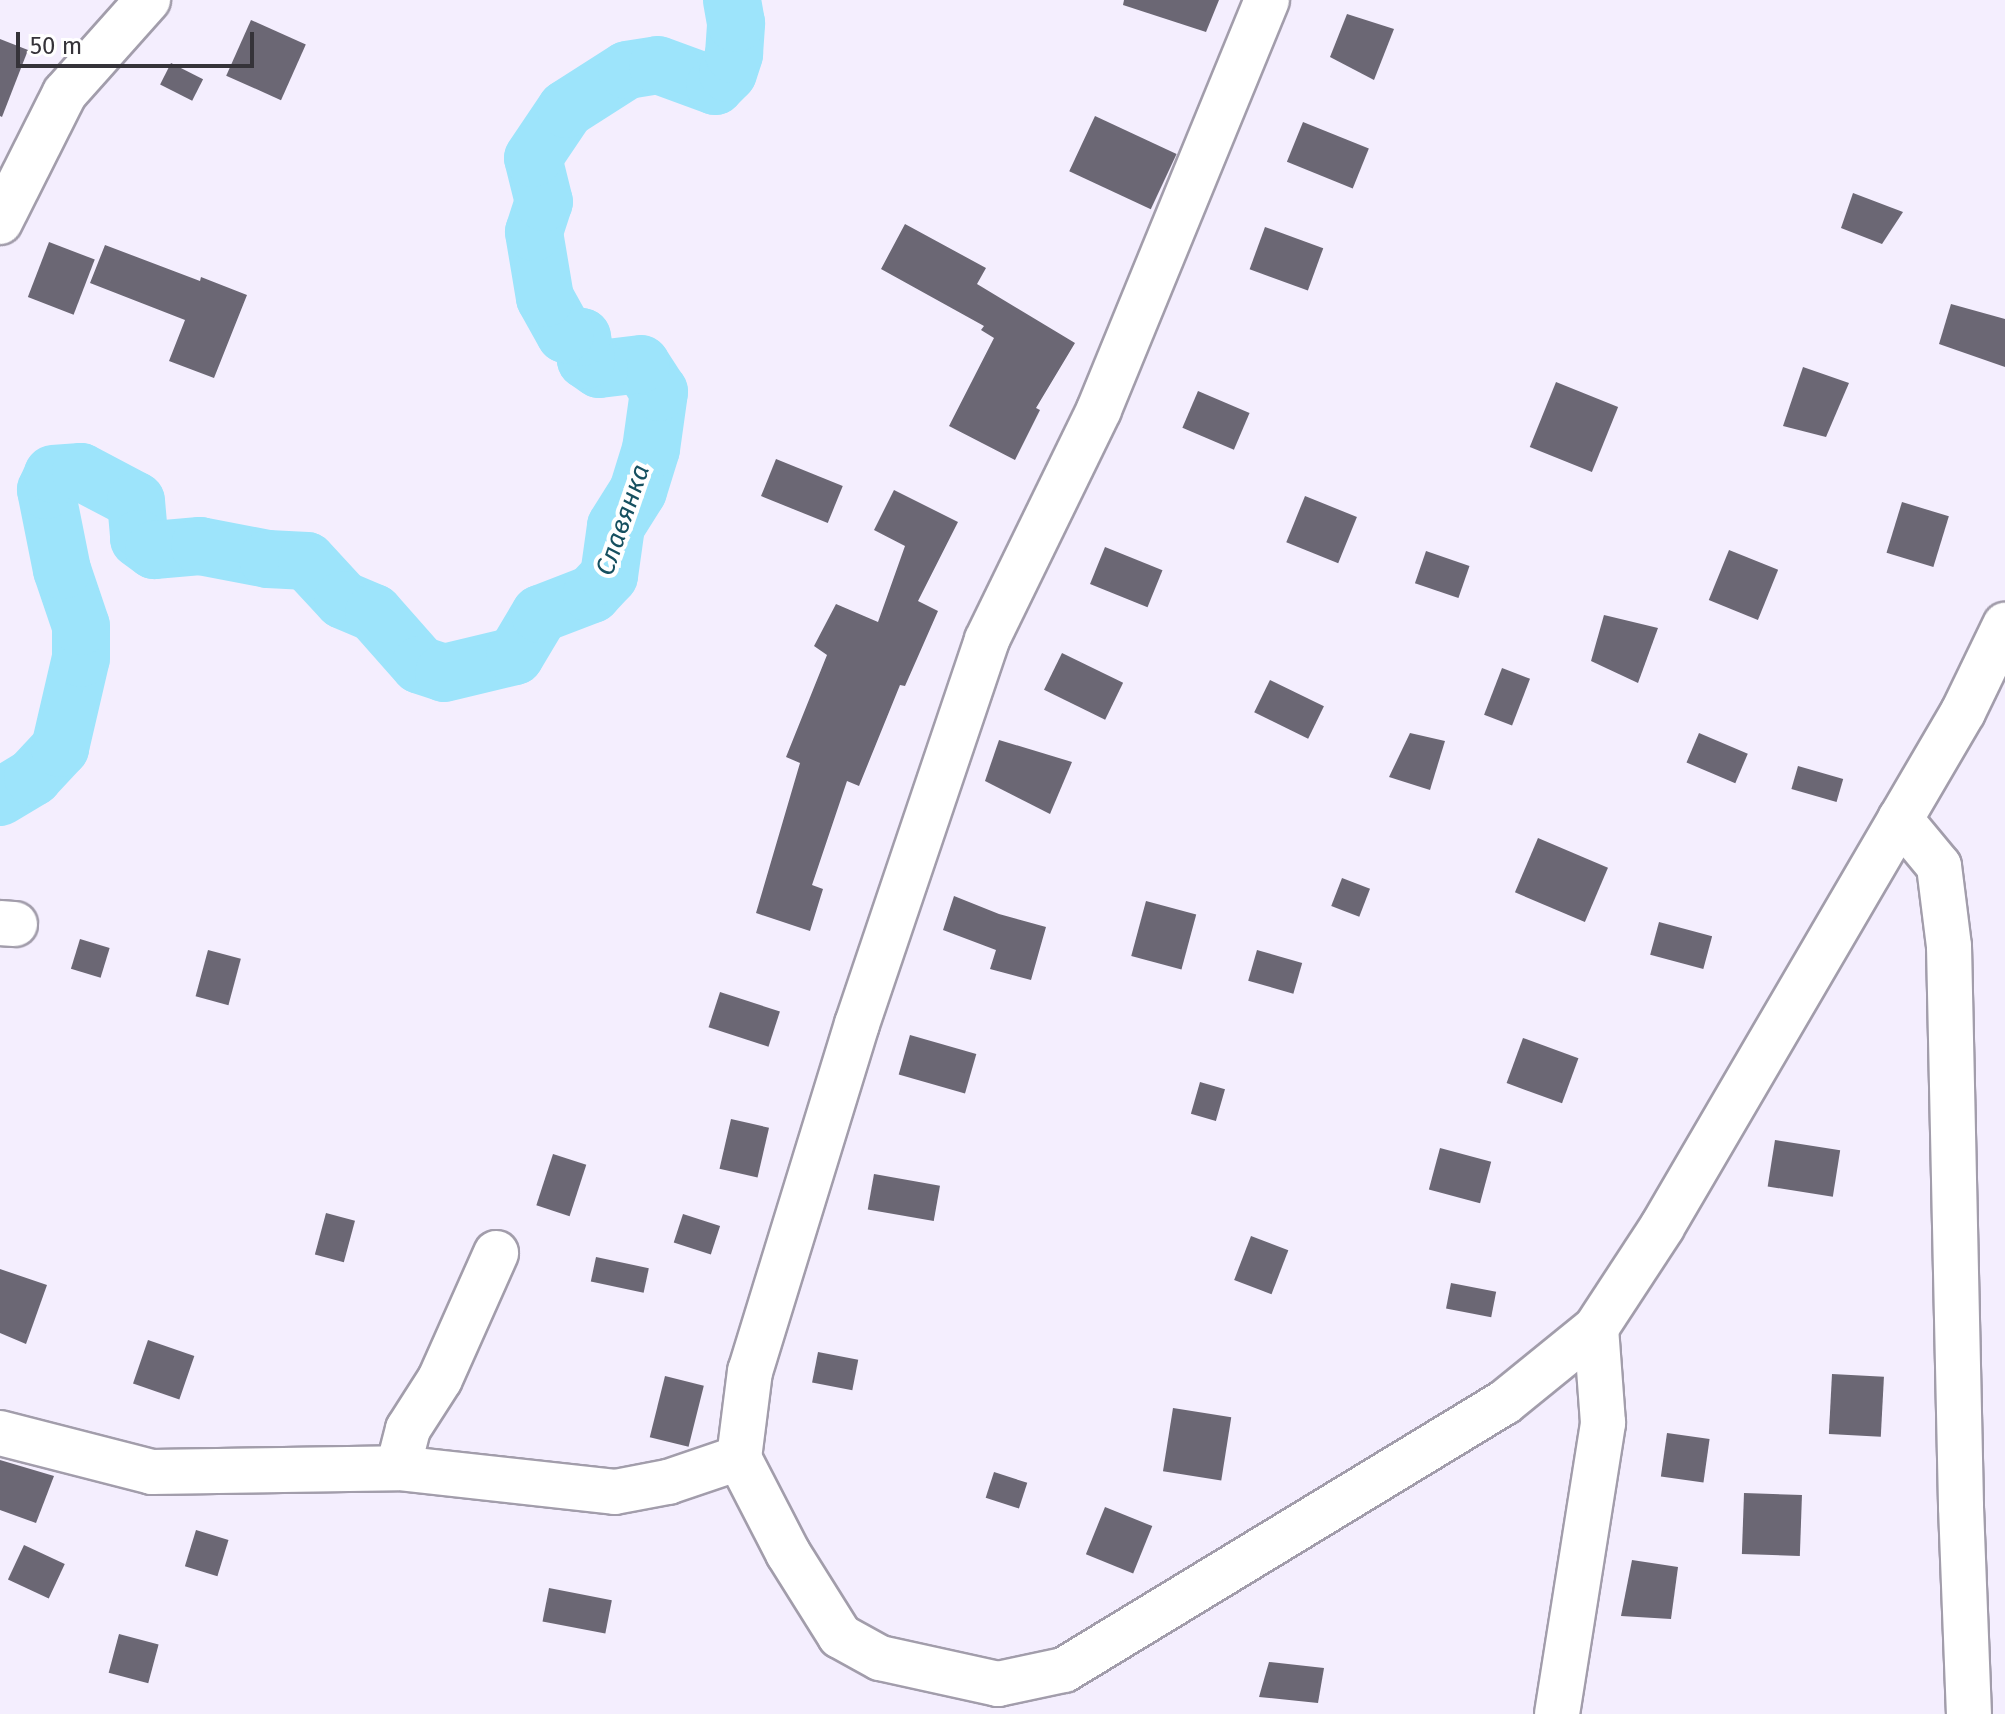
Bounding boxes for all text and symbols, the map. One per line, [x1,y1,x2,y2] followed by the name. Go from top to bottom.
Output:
[20,16,258,66] scale bar
[30,32,82,60] text: 50 m
[589,460,657,580] water label: Славянка

